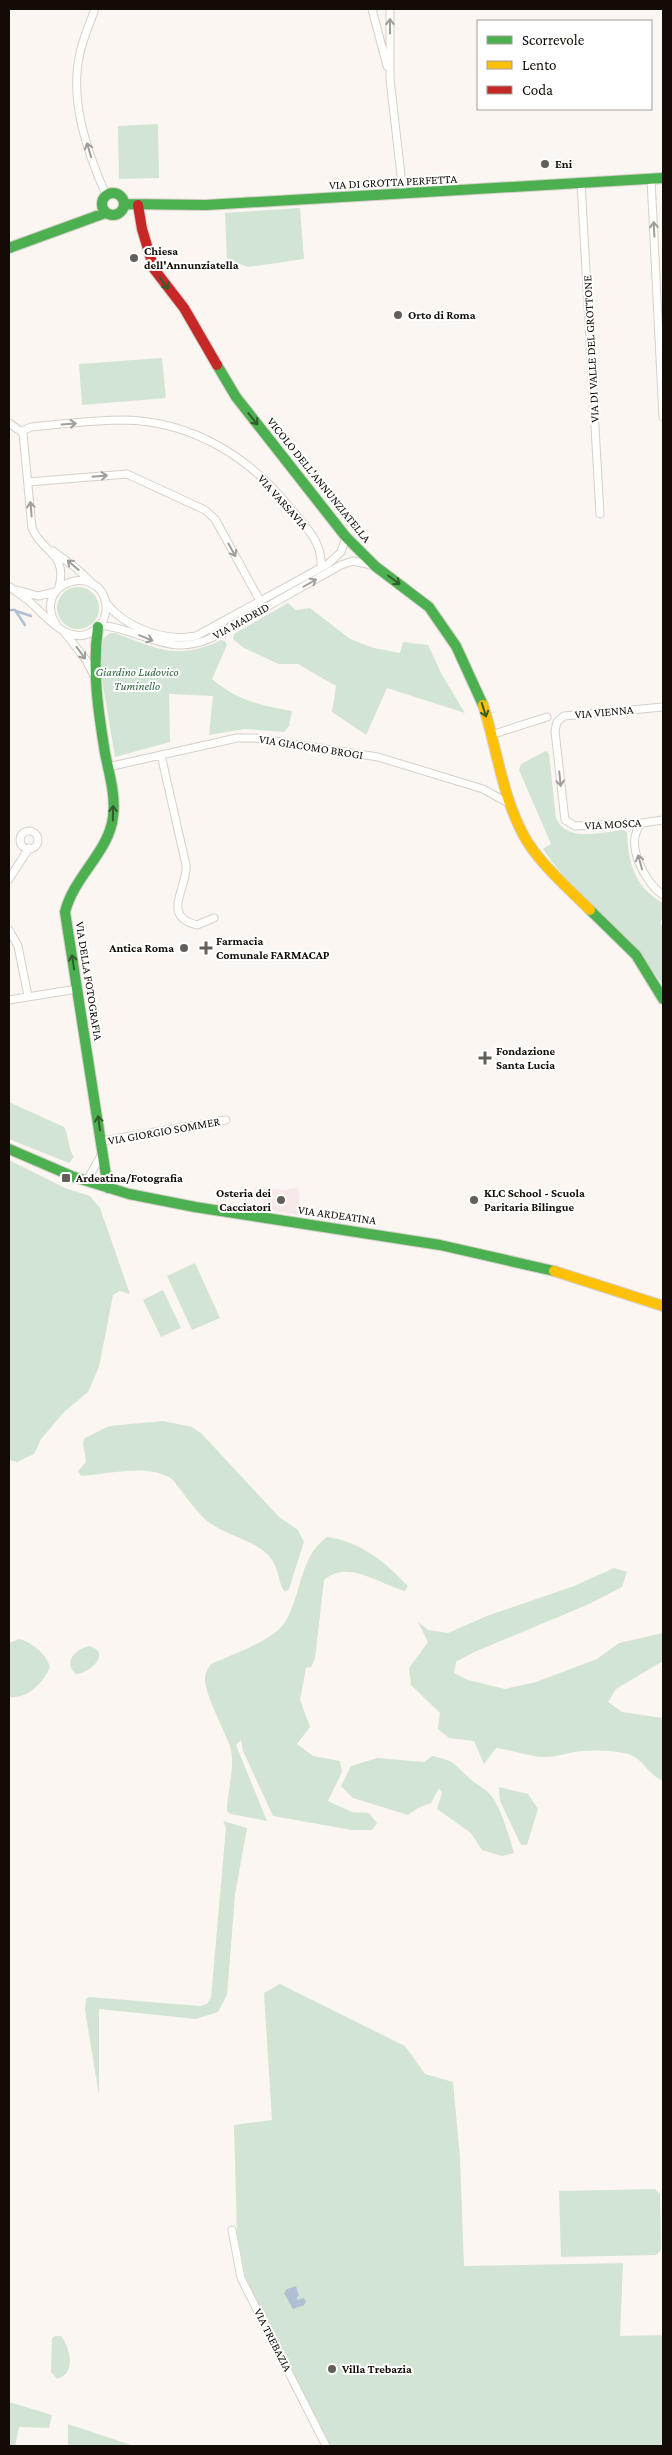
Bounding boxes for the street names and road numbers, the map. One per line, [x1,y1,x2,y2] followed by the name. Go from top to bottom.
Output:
[329,172,458,192] street label: VIA DI GROTTA PERFETTA
[580,274,602,423] street label: VIA DI VALLE DEL GROTTONE
[264,414,374,546] street label: VICOLO DELL'ANNUNZIATELLA
[255,472,311,532] street label: VIA VARSAVIA
[210,600,272,642] street label: VIA MADRID
[574,702,634,722] street label: VIA VIENNA
[258,732,364,762] street label: VIA GIACOMO BROGI
[584,816,642,832] street label: VIA MOSCA
[73,920,105,1042] street label: VIA DELLA FOTOGRAFIA
[107,1114,221,1148] street label: VIA GIORGIO SOMMER
[297,1203,377,1227] street label: VIA ARDEATINA
[251,2306,295,2374] street label: VIA TREBAZIA

